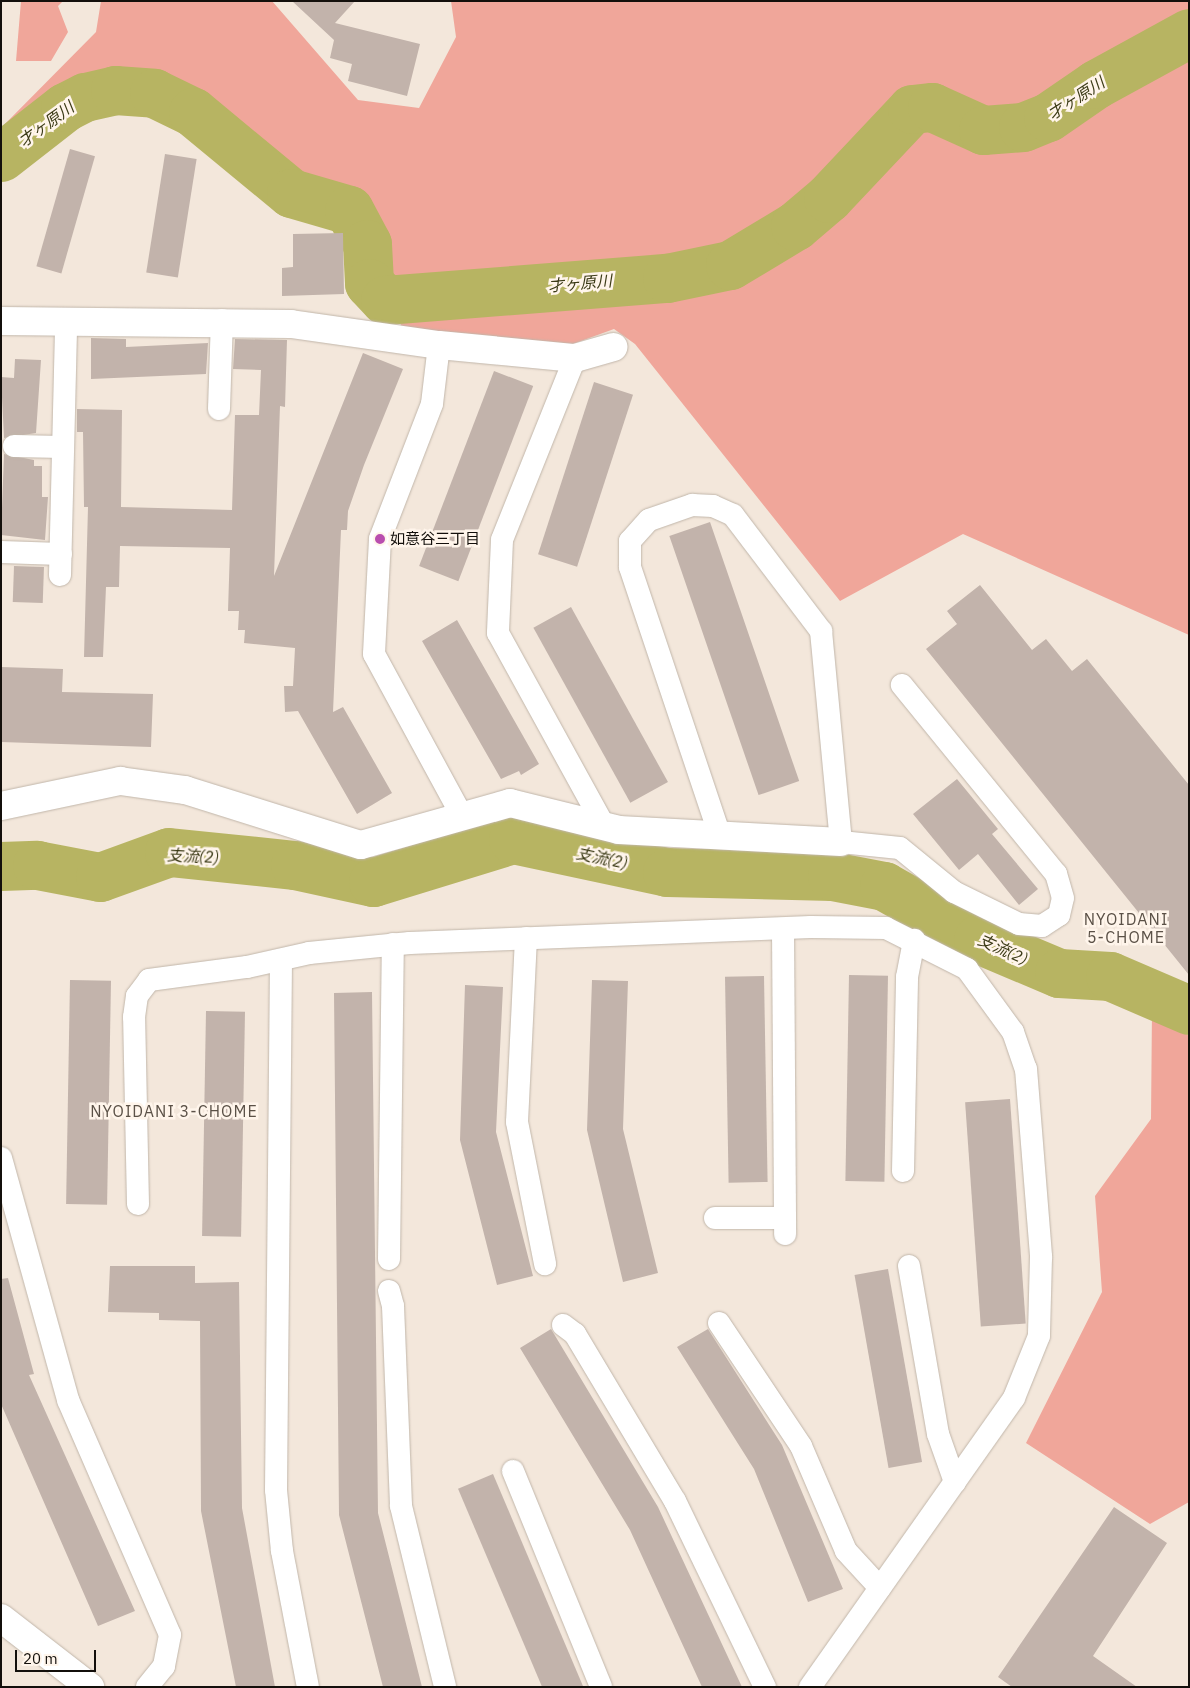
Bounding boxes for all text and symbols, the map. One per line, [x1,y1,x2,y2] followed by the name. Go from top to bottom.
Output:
[1044,73,1108,123] water label: 才ヶ原川
[14,97,78,151] water label: 才ヶ原川
[547,271,613,295] water label: 才ヶ原川
[390,530,480,548] place label: 如意谷三丁目
[374,533,386,545] marker: 如意谷三丁目
[575,843,629,873] water label: 支流(2)
[166,845,220,867] water label: 支流(2)
[1083,909,1169,947] district label: NYOIDANI 5-CHOME
[975,930,1031,968] water label: 支流(2)
[88,1101,260,1121] district label: NYOIDANI 3-CHOME
[18,1640,99,1672] scale bar
[23,1649,58,1668] text: 20 m

